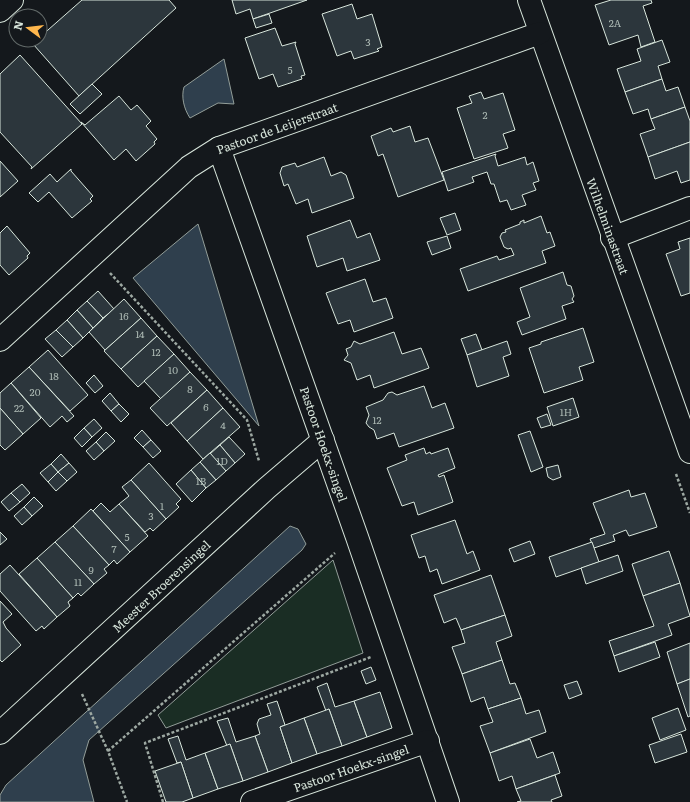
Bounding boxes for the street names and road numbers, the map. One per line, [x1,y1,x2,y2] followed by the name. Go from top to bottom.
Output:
[214,98,340,158] street label: Pastoor de Leijerstraat
[582,175,634,277] street label: Wilhelminastraat
[296,384,352,504] street label: Pastoor Hoekx-singel
[108,536,214,636] street label: Meester Broerensingel
[291,740,411,796] street label: Pastoor Hoekx-singel

